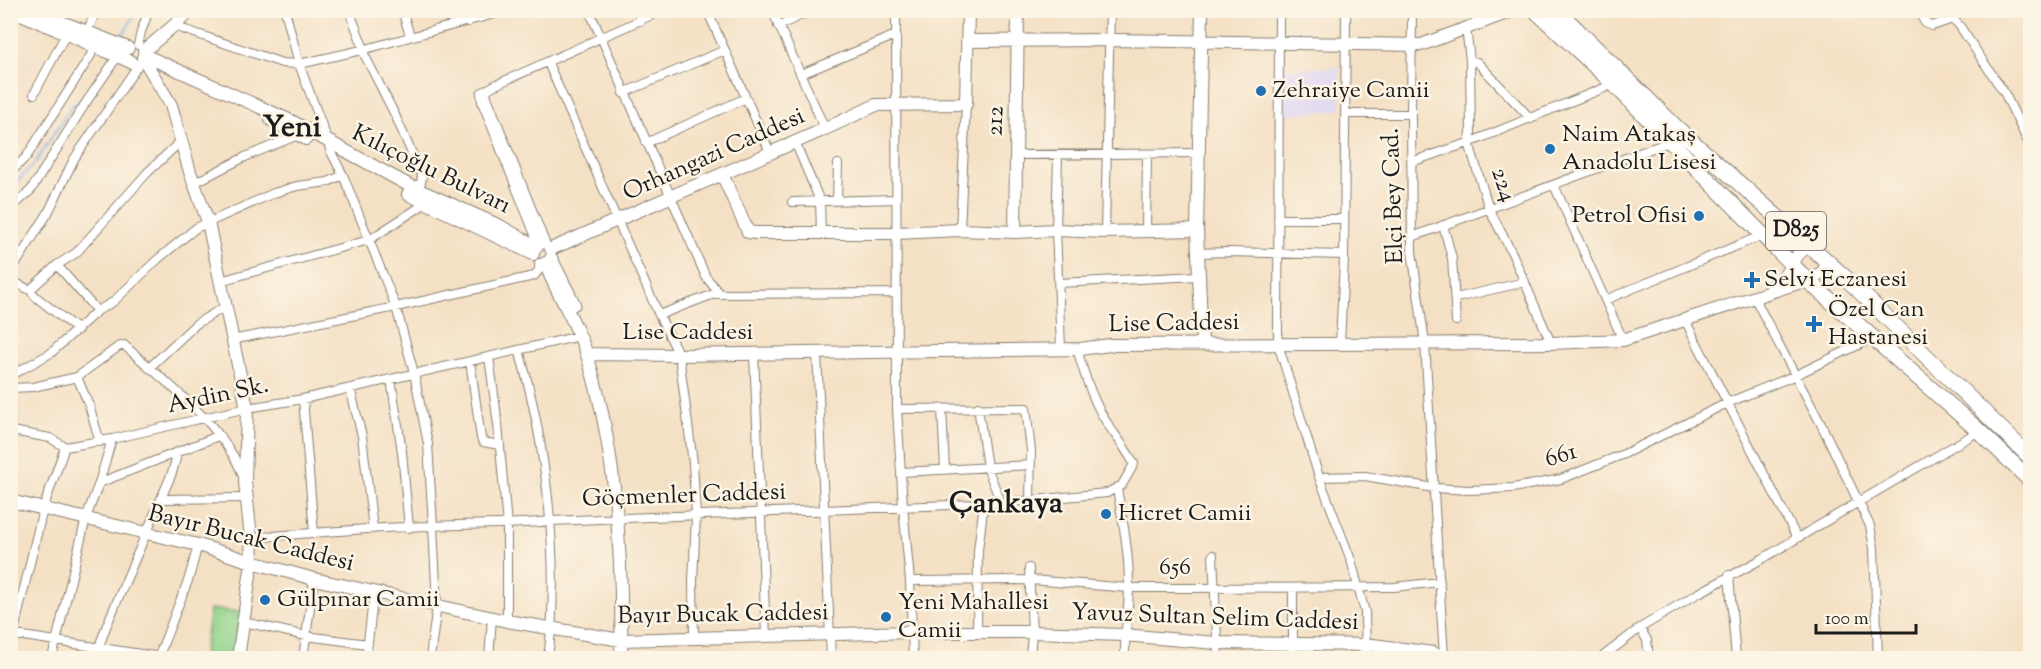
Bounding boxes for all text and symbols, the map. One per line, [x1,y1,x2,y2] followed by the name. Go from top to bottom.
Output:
[1273,74,1430,108] place label: Zehraiye Camii
[1254,84,1268,98] marker: Zehraiye Camii
[618,100,811,210] street label: Orhangazi Caddesi
[978,105,1014,137] street label: 212
[263,107,322,150] district label: Yeni
[346,117,516,223] street label: Kılıçoğlu Bulvarı
[1562,118,1716,180] place label: Naim Atakaş Anadolu Lisesi
[1375,127,1413,265] street label: Elçi Bey Cad.
[1543,142,1557,156] marker: Naim Atakaş Anadolu Lisesi
[1481,163,1525,207] street label: 224
[1572,199,1687,233] place label: Petrol Ofisi
[1692,209,1706,223] marker: Petrol Ofisi
[1766,212,1826,250] road number: D825
[1764,263,1907,297] place label: Selvi Eczanesi
[1745,273,1759,287] marker: Selvi Eczanesi
[1828,293,1928,355] place label: Özel Can Hastanesi
[1108,306,1240,342] street label: Lise Caddesi
[1805,315,1823,333] marker: Özel Can Hastanesi
[623,316,754,350] street label: Lise Caddesi
[164,369,272,423] street label: Aydin Sk.
[1541,435,1581,477] street label: 661
[581,475,787,517] street label: Göçmenler Caddesi
[949,483,1063,526] district label: Çankaya
[144,497,358,581] street label: Bayır Bucak Caddesi
[1118,497,1252,531] place label: Hicret Camii
[1099,507,1113,521] marker: Hicret Camii
[1159,551,1191,585] street label: 656
[277,583,440,617] place label: Gülpınar Camii
[898,586,1049,648] place label: Yeni Mahallesi Camii
[258,593,272,607] marker: Gülpınar Camii
[617,596,829,634] street label: Bayır Bucak Caddesi
[1071,596,1359,640] street label: Yavuz Sultan Selim Caddesi
[1816,597,1916,635] scale bar
[1825,607,1869,633] text: 100 m
[879,610,893,624] marker: Yeni Mahallesi Camii

